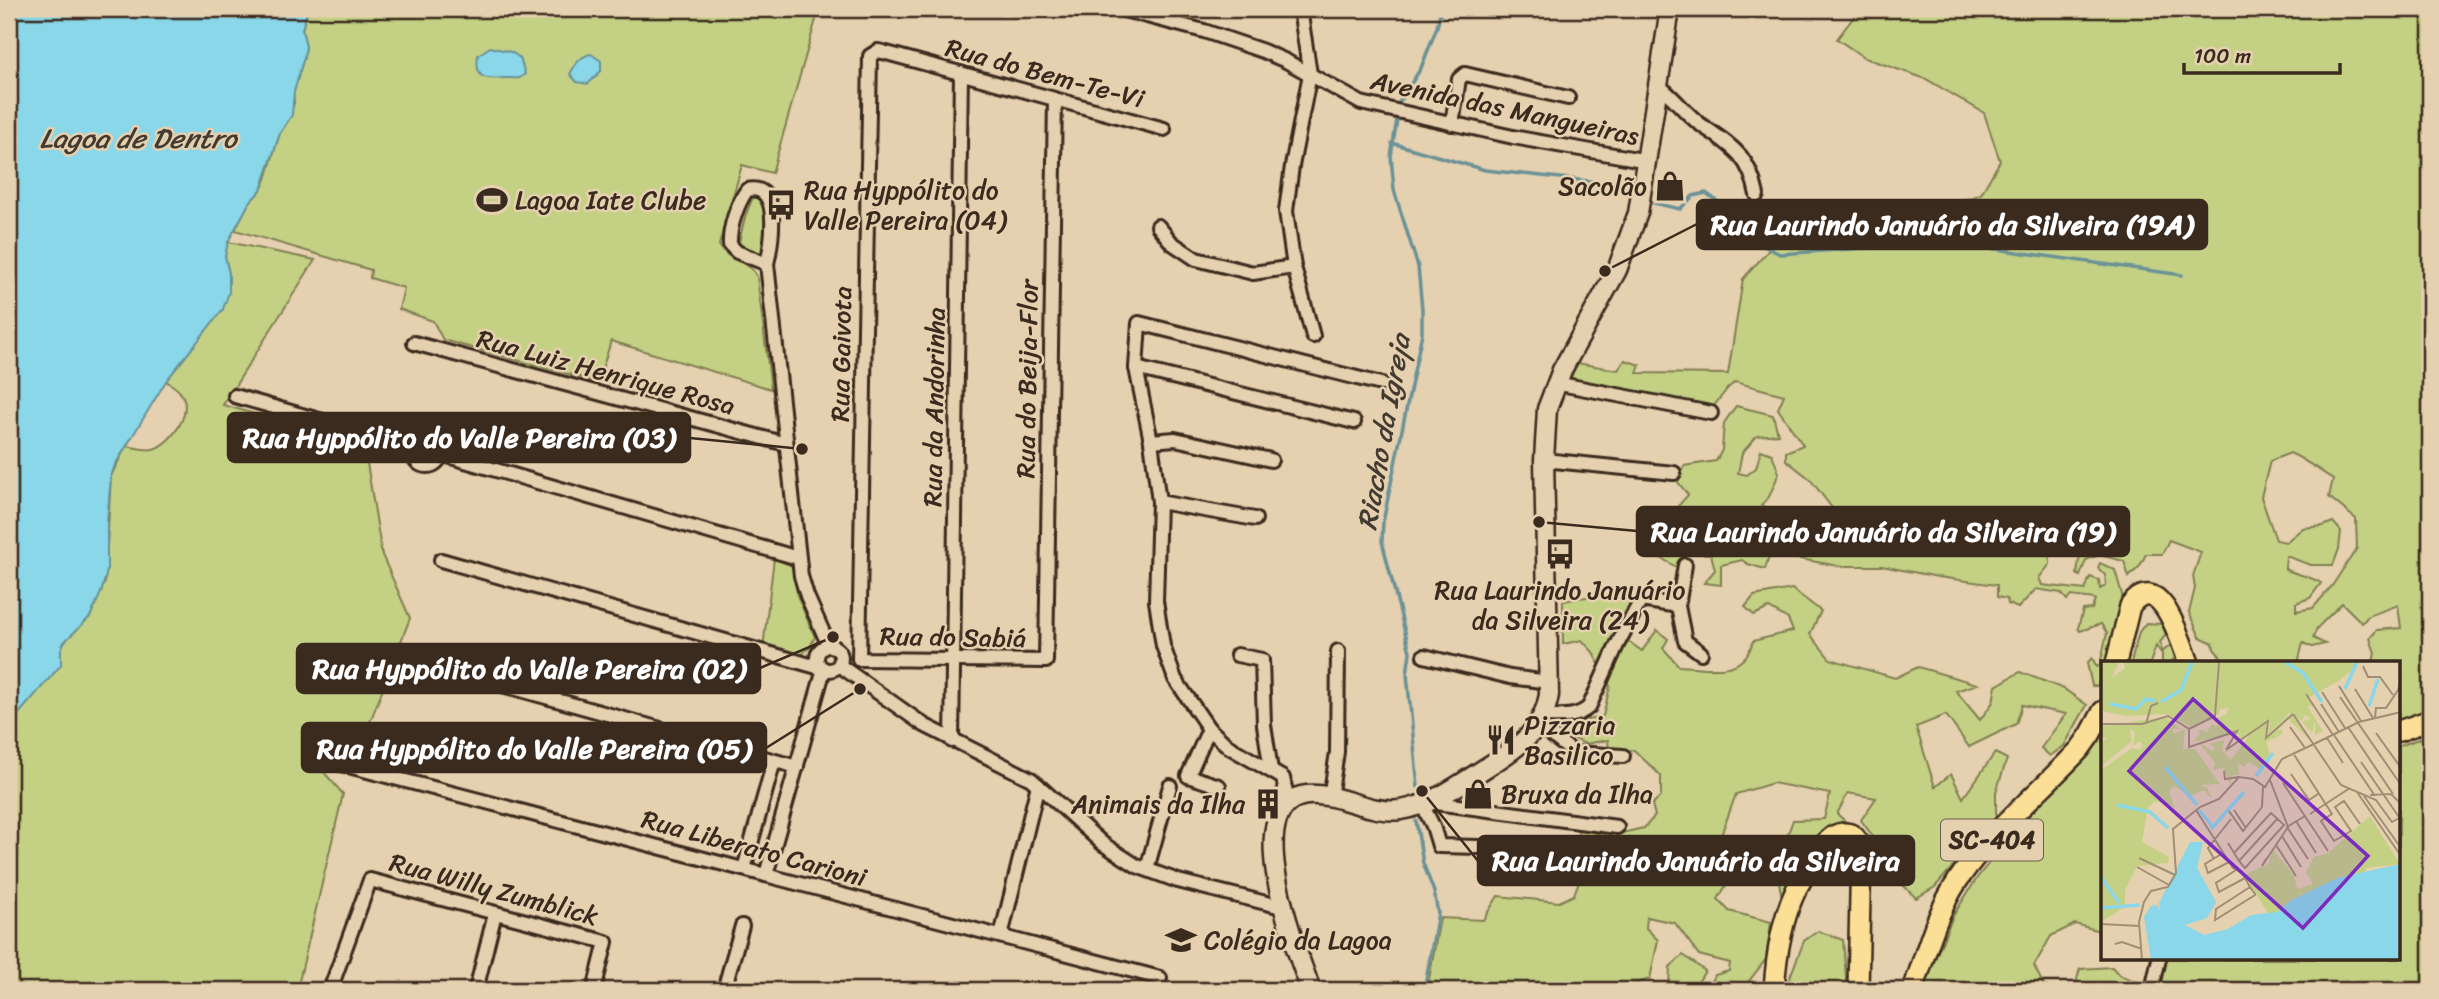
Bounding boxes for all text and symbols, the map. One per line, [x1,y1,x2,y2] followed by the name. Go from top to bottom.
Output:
[940,24,1150,122] street label: Rua do Bem-Te-Vi
[2184,32,2339,76] scale bar
[2194,37,2251,75] text: 100 m
[1366,57,1644,159] street label: Avenida das Mangueiras
[39,114,239,163] water label: Lagoa de Dentro
[1558,163,1647,209] place label: Sacolão
[804,167,1008,243] place label: Rua Hyppólito do Valle Pereira (04)
[1653,169,1687,203] shop icon: Sacolão
[515,177,706,223] place label: Lagoa Iate Clube
[475,183,509,217] sports icon: Lagoa Iate Clube
[764,188,798,222] bus stop icon: Rua Hyppólito do Valle Pereira (04)
[1697,200,2207,249] callout: Rua Laurindo Januário da Silveira (19A)
[1710,200,2195,249] text: Rua Laurindo Januário da Silveira (19A)
[1002,278,1052,479] street label: Rua do Beija-Flor
[817,286,865,422] street label: Rua Gaivota
[909,307,959,507] street label: Rua da Andorinha
[472,315,740,429] street label: Rua Luiz Henrique Rosa
[1342,327,1425,534] water label: Riacho da Igreja
[228,413,690,462] callout: Rua Hyppólito do Valle Pereira (03)
[242,413,677,462] text: Rua Hyppólito do Valle Pereira (03)
[1637,507,2129,556] callout: Rua Laurindo Januário da Silveira (19)
[1650,507,2117,556] text: Rua Laurindo Januário da Silveira (19)
[1543,537,1577,571] bus stop icon: Rua Laurindo Januário da Silveira (24)
[1434,567,1686,643] place label: Rua Laurindo Januário da Silveira (24)
[879,613,1027,661] street label: Rua do Sabiá
[297,644,760,693] callout: Rua Hyppólito do Valle Pereira (02)
[311,644,748,693] text: Rua Hyppólito do Valle Pereira (02)
[2101,661,2400,960] inset map
[1524,702,1616,778] place label: Pizzaria Basilico
[302,723,766,772] callout: Rua Hyppólito do Valle Pereira (05)
[1484,723,1518,757] restaurant icon: Pizzaria Basilico
[316,724,753,773] text: Rua Hyppólito do Valle Pereira (05)
[1501,771,1653,817] place label: Bruxa da Ilha
[1461,777,1495,811] shop icon: Bruxa da Ilha
[1070,781,1246,827] place label: Animais da Ilha
[1251,787,1285,821] building icon: Animais da Ilha
[636,796,872,900] street label: Rua Liberato Carioni
[1941,820,2043,860] road number: SC-404
[1478,836,1914,885] callout: Rua Laurindo Januário da Silveira
[1491,836,1901,885] text: Rua Laurindo Januário da Silveira
[384,839,604,939] street label: Rua Willy Zumblick
[1204,917,1392,963] place label: Colégio da Lagoa
[1164,923,1198,957] school or university icon: Colégio da Lagoa

